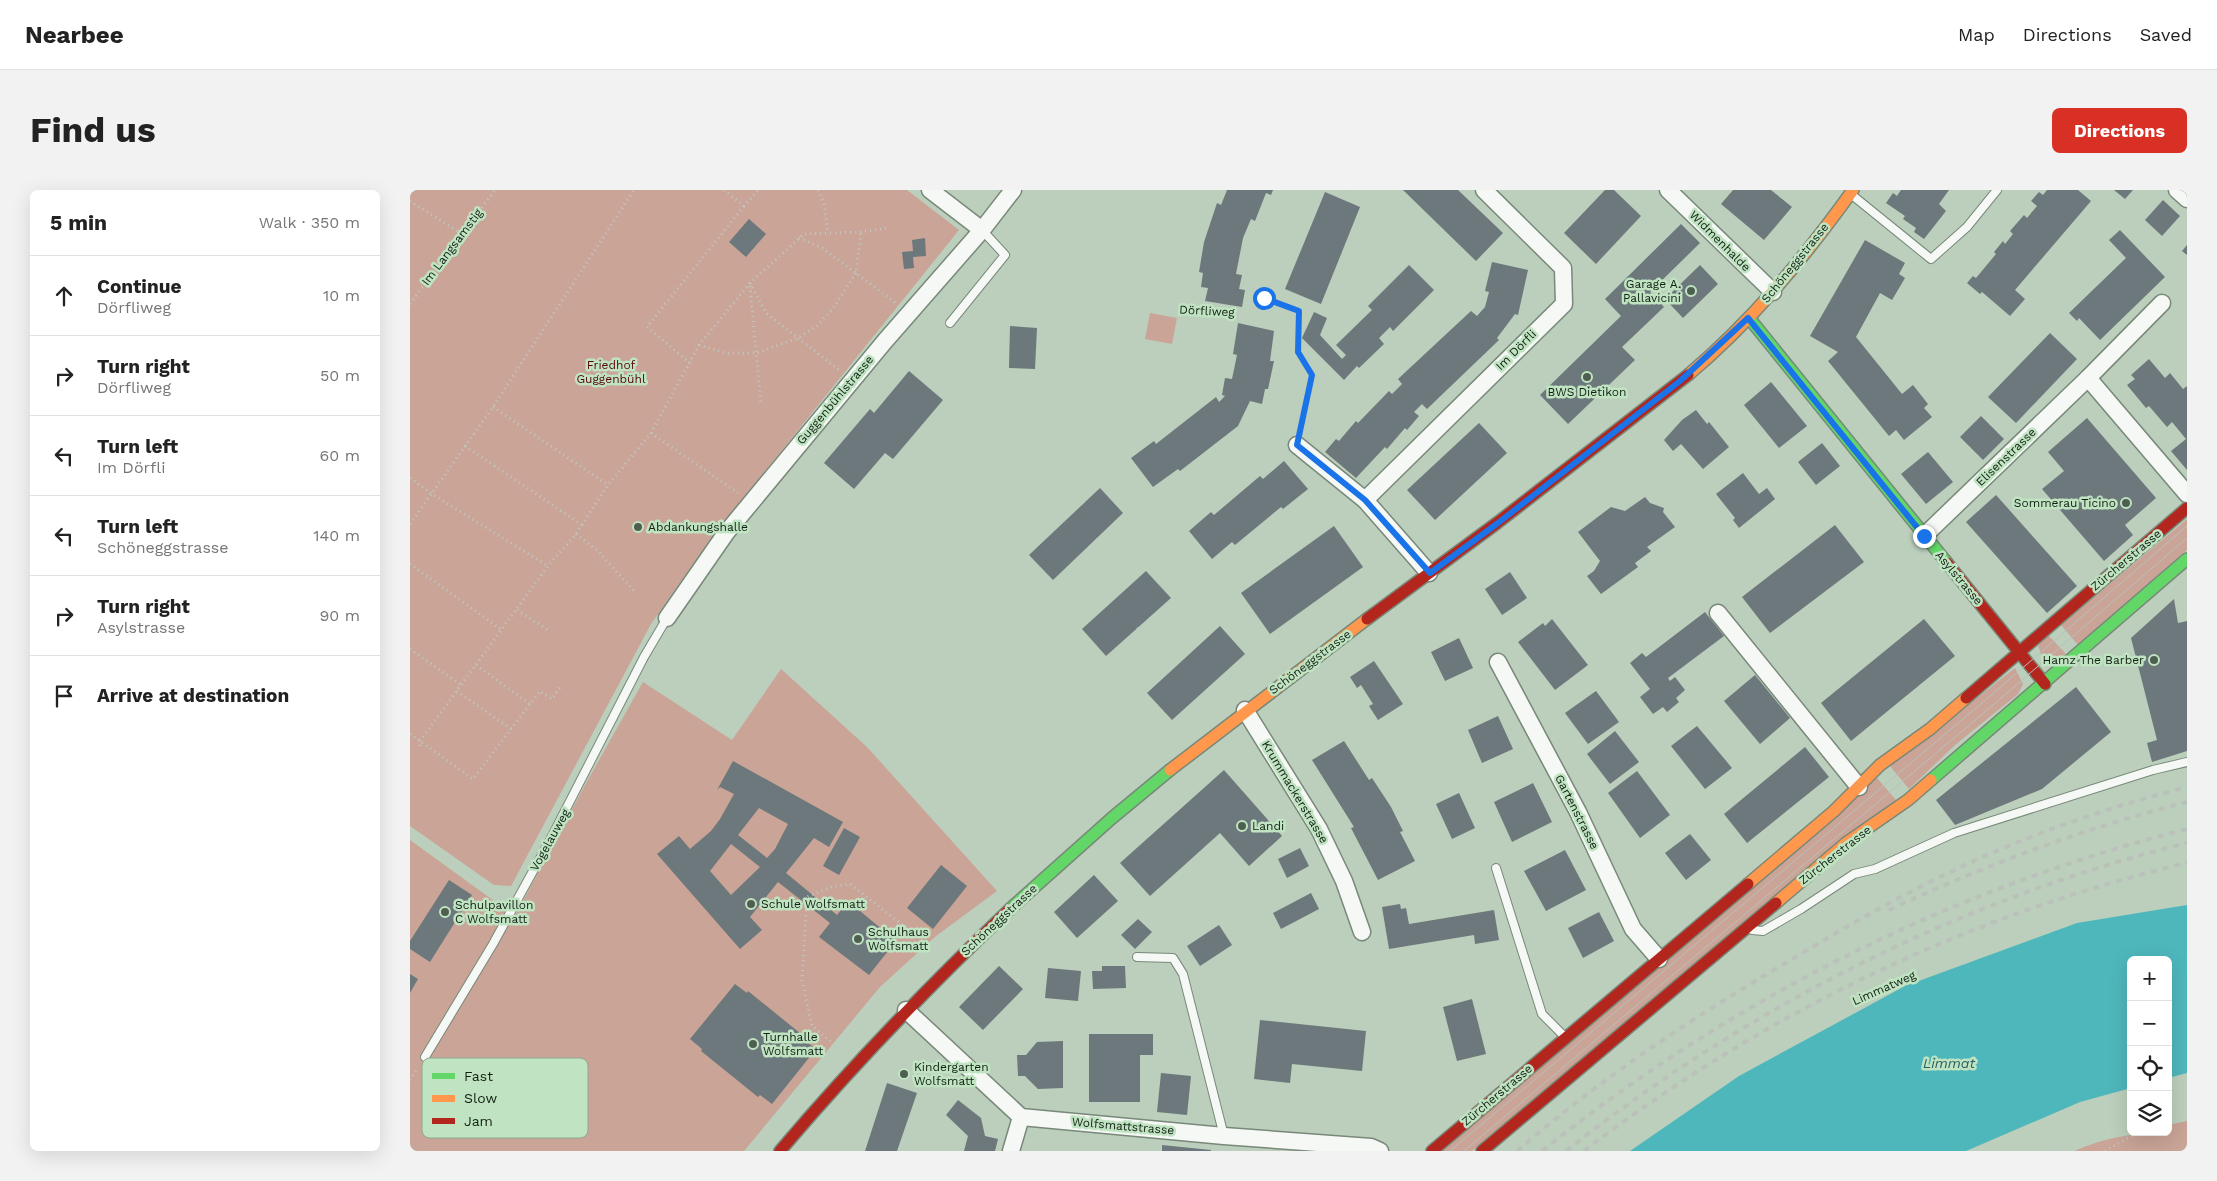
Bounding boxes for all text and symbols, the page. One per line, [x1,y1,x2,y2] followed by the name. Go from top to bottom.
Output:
[25,21,124,49] text: Nearbee
[1958,24,1995,45] text: Map
[2023,24,2112,45] text: Directions
[2140,24,2192,45] text: Saved
[2052,108,2187,153] button: Directions
[30,109,156,151] text: Find us
[419,205,486,288] street label: Im Langsamstig
[1687,208,1753,274] street label: Widmenhalde
[50,210,107,235] text: 5 min
[259,213,360,232] text: Walk · 350 m
[1759,220,1832,306] street label: Schöneggstrasse
[97,275,181,298] text: Continue
[1623,277,1681,305] place label: Garage A. Pallavicini
[50,282,78,310] icon: ahead
[1685,285,1697,297] marker: Garage A. Pallavicini
[323,286,360,305] text: 10 m
[1253,287,1276,310] route start
[97,298,171,317] text: Dörfliweg
[1179,303,1236,319] street label: Dörfliweg
[1493,327,1539,373] street label: Im Dörfli
[794,353,876,447] street label: Guggenbühlstrasse
[97,355,190,378] text: Turn right
[576,358,646,386] park label: Friedhof Guggenbühl
[50,362,78,390] icon: right
[320,366,360,385] text: 50 m
[1581,371,1593,383] marker: BWS Dietikon
[97,378,171,397] text: Dörfliweg
[1548,385,1626,399] place label: BWS Dietikon
[1973,425,2039,489] street label: Elisenstrasse
[97,435,178,458] text: Turn left
[50,442,78,470] icon: left
[320,446,360,465] text: 60 m
[97,458,165,477] text: Im Dörfli
[2014,496,2116,510] place label: Sommerau Ticino
[2120,497,2132,509] marker: Sommerau Ticino
[97,515,178,538] text: Turn left
[648,520,748,534] place label: Abdankungshalle
[632,521,644,533] marker: Abdankungshalle
[50,522,78,550] icon: left
[1913,525,1936,548] route end
[313,526,360,545] text: 140 m
[2088,526,2164,594] street label: Zürcherstrasse
[97,538,228,557] text: Schöneggstrasse
[1932,548,1986,608] street label: Asylstrasse
[97,595,190,618] text: Turn right
[50,602,78,630] icon: right
[319,606,360,625] text: 90 m
[97,618,185,637] text: Asylstrasse
[1266,627,1354,697] street label: Schöneggstrasse
[2043,653,2144,667] place label: Hamz The Barber
[2148,654,2160,666] marker: Hamz The Barber
[50,682,78,710] icon: arrive
[97,684,289,707] text: Arrive at destination
[1259,738,1331,846] street label: Krummackerstrasse
[1552,772,1602,852] street label: Gartenstrasse
[527,806,573,873] street label: Vogelauweg
[1252,819,1284,833] place label: Landi
[1236,820,1248,832] marker: Landi
[1796,822,1874,887] street label: Zürcherstrasse
[958,881,1040,959] street label: Schöneggstrasse
[761,897,865,911] place label: Schule Wolfsmatt
[455,898,533,926] place label: Schulpavillon C Wolfsmatt
[745,898,757,910] marker: Schule Wolfsmatt
[439,906,451,918] marker: Schulpavillon C Wolfsmatt
[868,925,929,953] place label: Schulhaus Wolfsmatt
[852,933,864,945] marker: Schulhaus Wolfsmatt
[2127,956,2172,1136] map controls
[2127,956,2172,1001] button: +
[1850,968,1918,1008] street label: Limmatweg
[2127,1001,2172,1046] button: −
[763,1030,823,1058] place label: Turnhalle Wolfsmatt
[747,1038,759,1050] marker: Turnhalle Wolfsmatt
[2127,1046,2172,1091] button: locate
[1923,1055,1975,1071] water label: Limmat
[422,1058,588,1138] legend
[914,1060,989,1088] place label: Kindergarten Wolfsmatt
[1459,1061,1535,1129] street label: Zürcherstrasse
[464,1068,493,1084] text: Fast
[898,1068,910,1080] marker: Kindergarten Wolfsmatt
[464,1090,497,1106] text: Slow
[2127,1091,2172,1136] button: layers
[464,1113,493,1129] text: Jam
[1071,1115,1175,1137] street label: Wolfsmattstrasse

